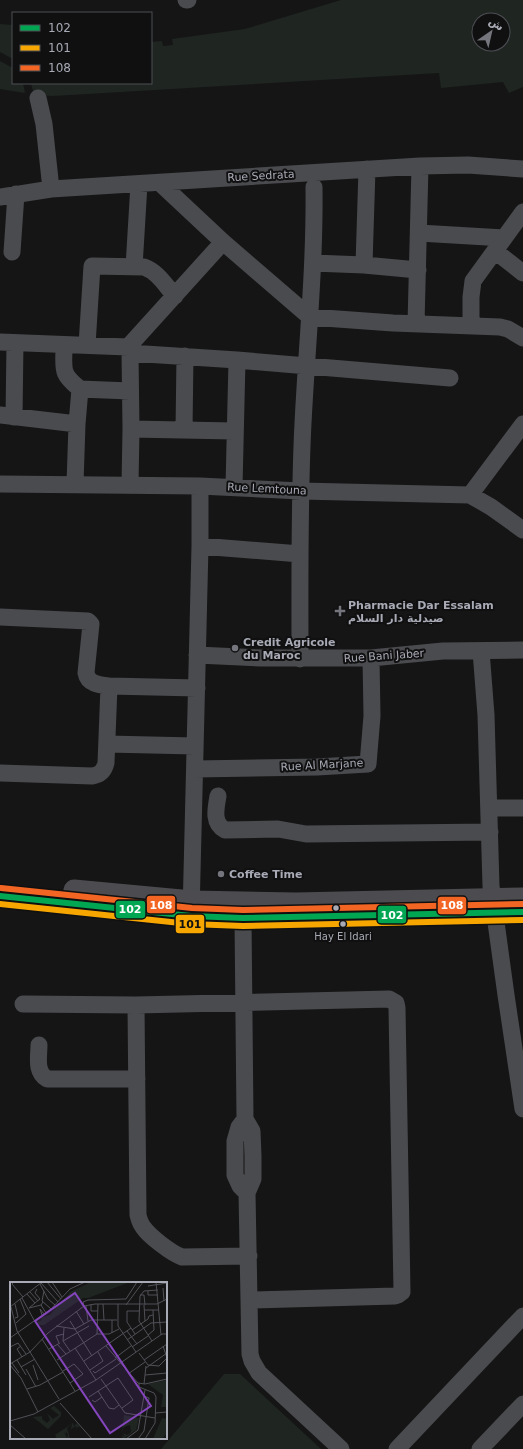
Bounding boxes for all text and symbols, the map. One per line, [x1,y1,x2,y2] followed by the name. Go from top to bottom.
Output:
[12,12,152,84] legend
[471,12,511,52] north arrow
[486,14,506,34] text: ش
[48,21,71,35] text: 102
[48,41,71,55] text: 101
[48,61,71,75] text: 108
[227,168,295,184] street label: Rue Sedrata
[227,480,307,498] street label: Rue Lemtouna
[348,599,494,625] place label: Pharmacie Dar Essalam صيدلية دار السلام
[335,606,345,616] marker: Pharmacie Dar Essalam صيدلية دار السلام
[243,636,336,662] place label: Credit Agricole du Maroc
[230,643,240,653] marker: Credit Agricole du Maroc
[343,647,425,665] street label: Rue Bani Jaber
[280,756,364,774] street label: Rue Al Marjane
[229,868,303,881] place label: Coffee Time
[216,869,226,879] marker: Coffee Time
[146,895,176,914] line badge: 108
[437,896,467,915] line badge: 108
[150,899,172,912] text: 108
[441,899,463,912] text: 108
[115,900,146,919] line badge: 102
[119,903,141,916] text: 102
[331,903,341,913] unlabelled marker
[377,905,407,924] line badge: 102
[381,909,403,922] text: 102
[175,914,205,934] line badge: 101
[179,918,201,931] text: 101
[338,919,348,929] marker: Hay El Idari
[314,931,372,942] place label: Hay El Idari
[10,1282,167,1439] inset map

